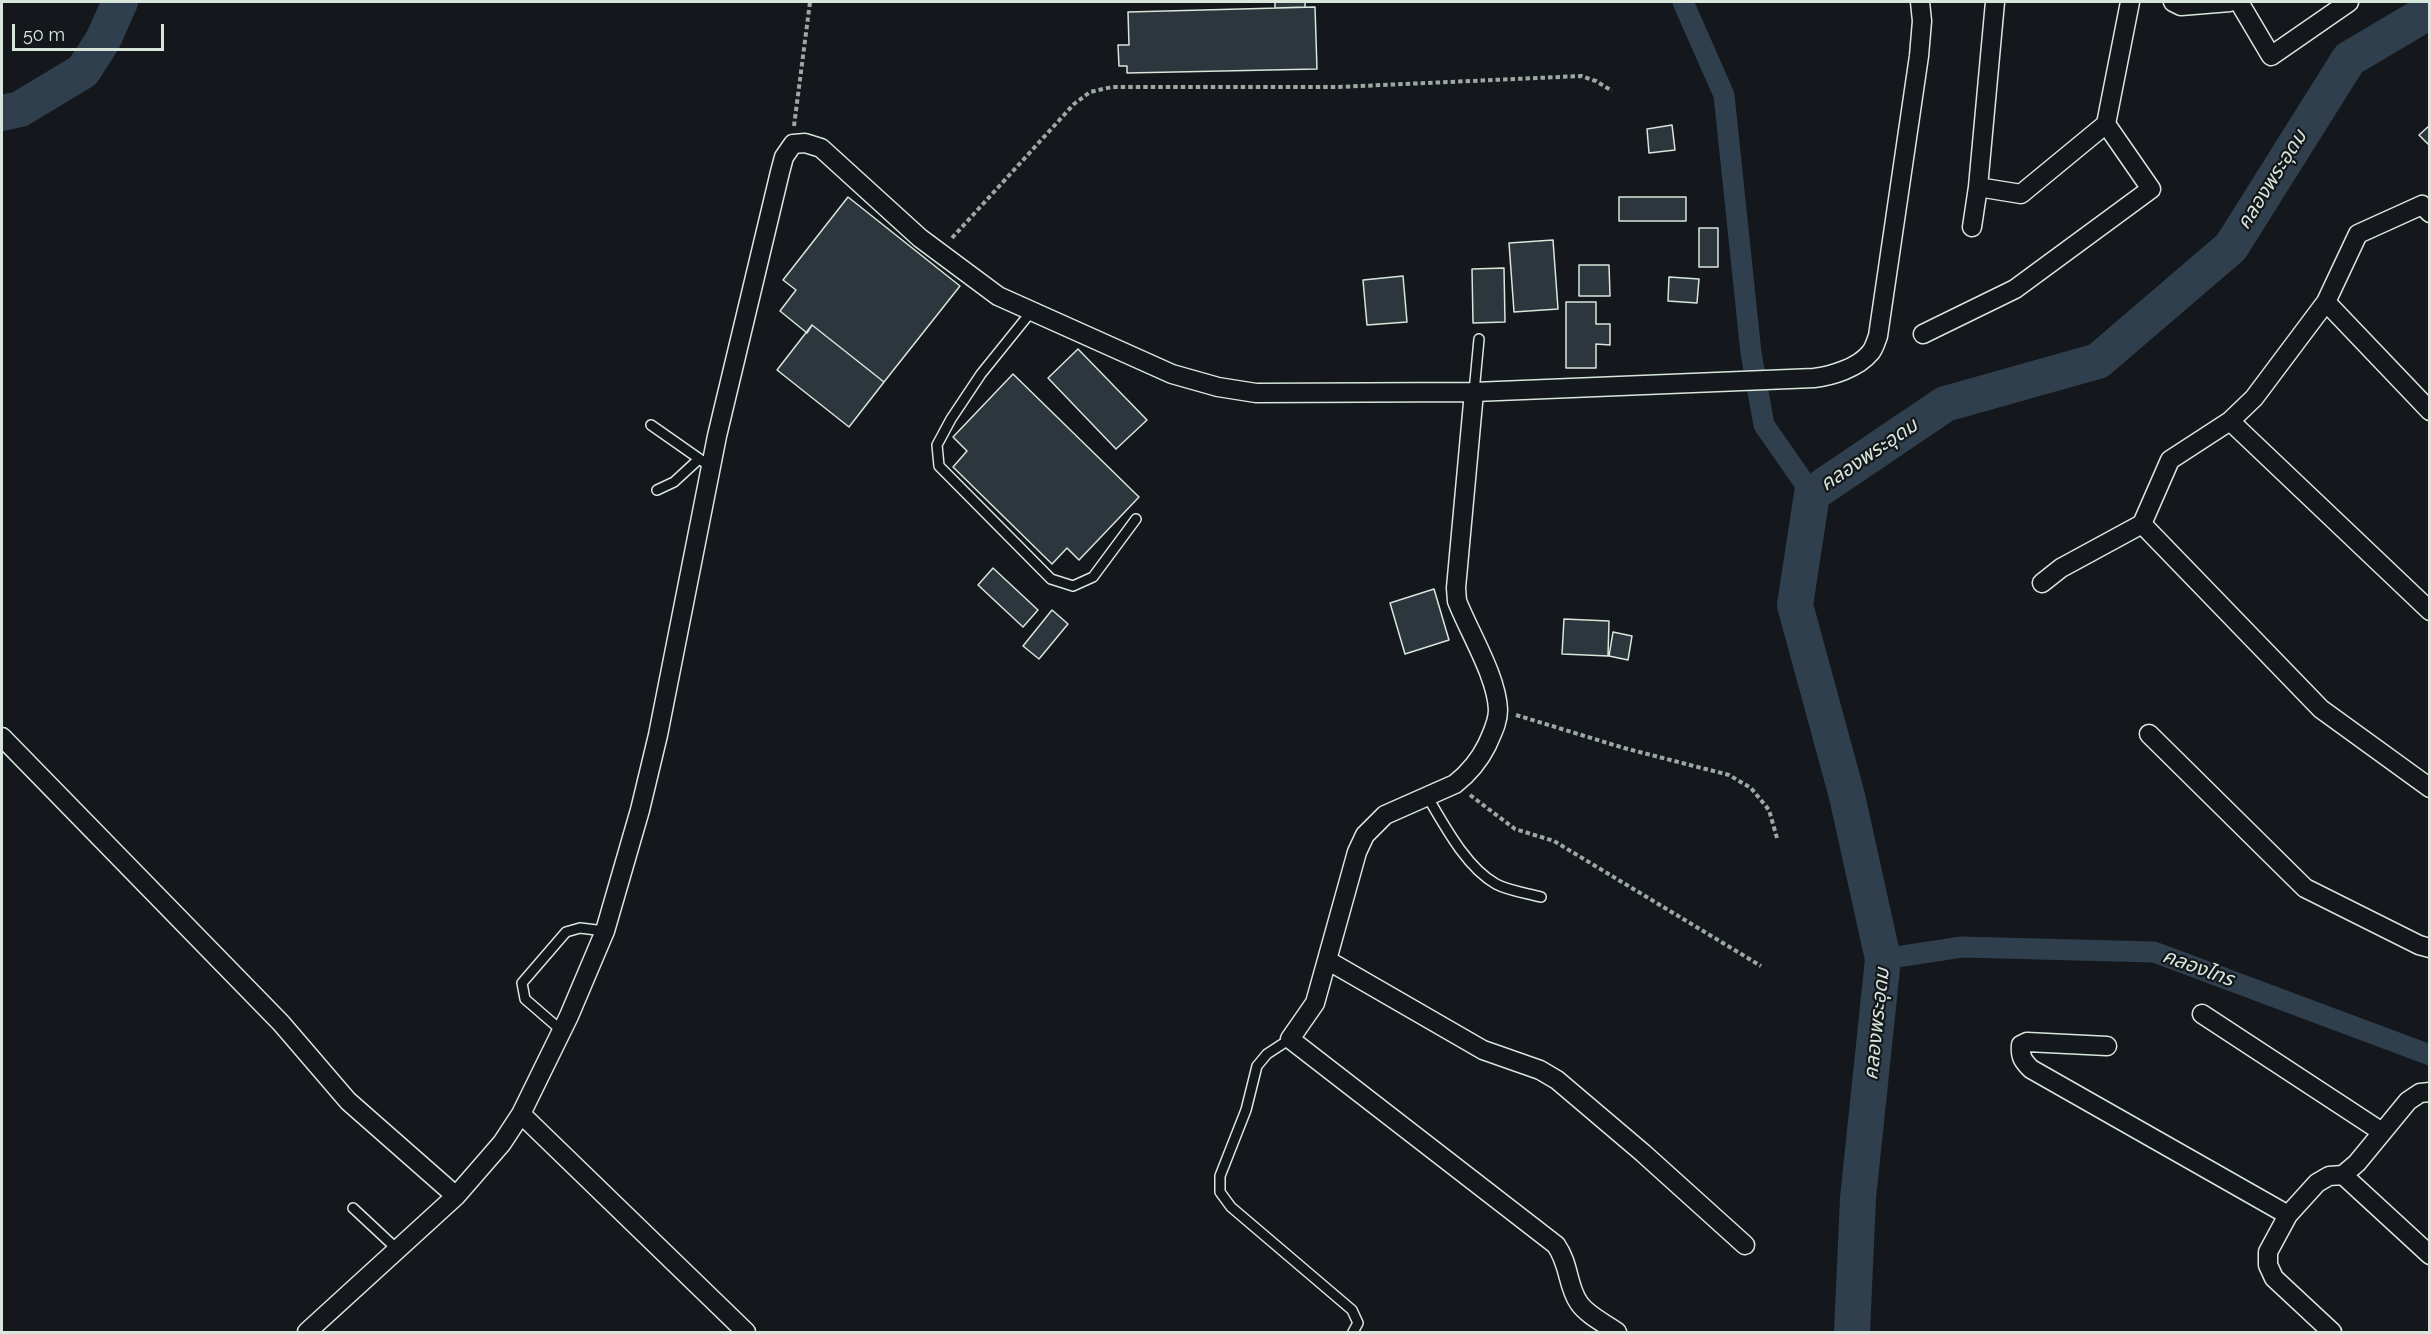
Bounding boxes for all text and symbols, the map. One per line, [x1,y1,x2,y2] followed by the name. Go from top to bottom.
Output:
[15,12,166,50] scale bar
[23,24,65,45] text: 50 m
[2232,126,2312,234] water label: คลองพระอุดม
[1816,414,1922,496] water label: คลองพระอุดม
[2159,944,2237,992] water label: คลองไทร
[1859,967,1895,1081] water label: คลองพระอุดม

